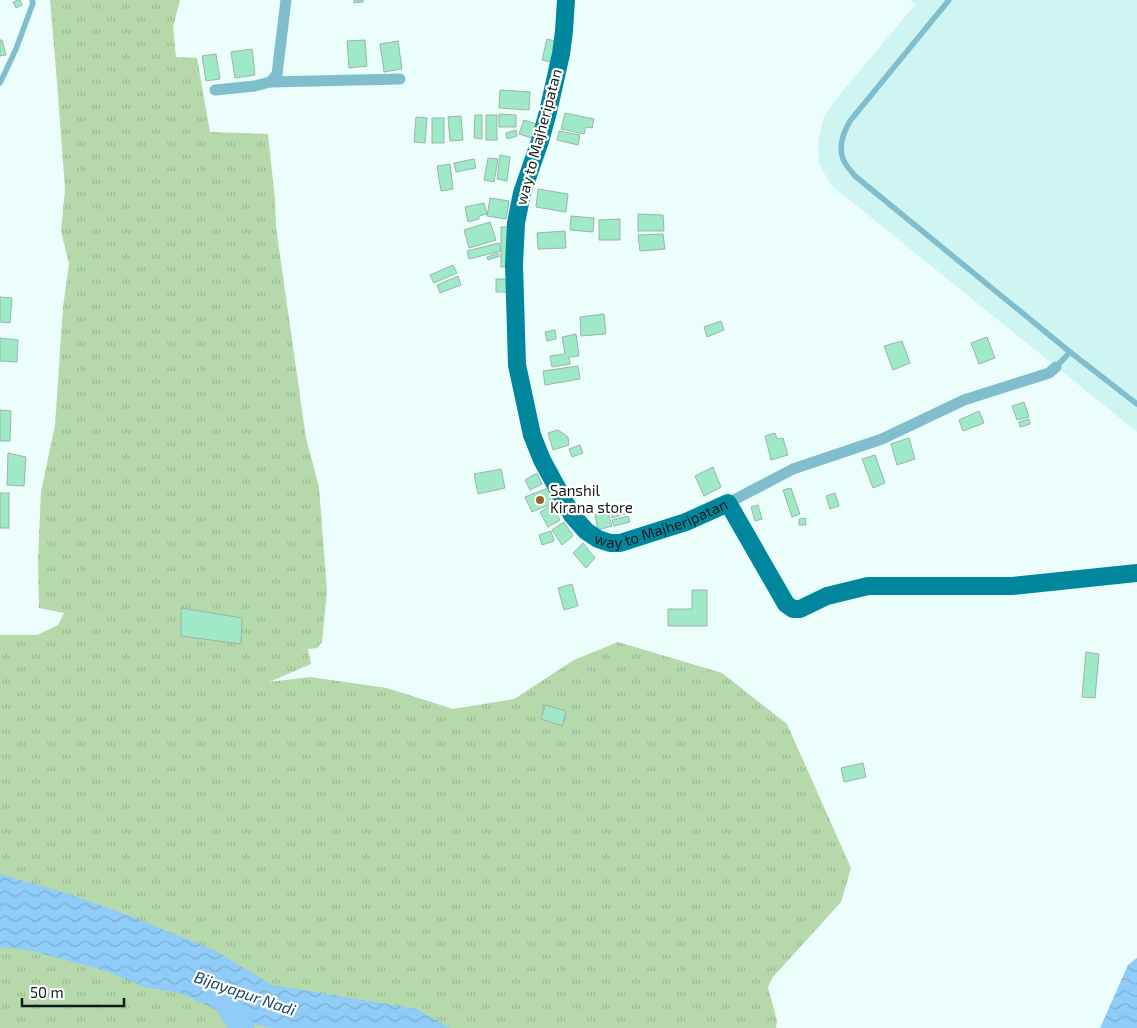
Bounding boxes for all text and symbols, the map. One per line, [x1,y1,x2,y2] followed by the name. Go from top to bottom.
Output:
[511,67,566,207] street label: way to Majheripatan
[550,481,633,516] place label: Sanshil Kirana store
[534,494,546,506] marker: Sanshil Kirana store
[592,494,730,551] street label: way to Majheripatan
[192,966,298,1020] water label: Bijayapur Nadi
[22,976,125,1008] scale bar
[30,983,64,1001] text: 50 m

